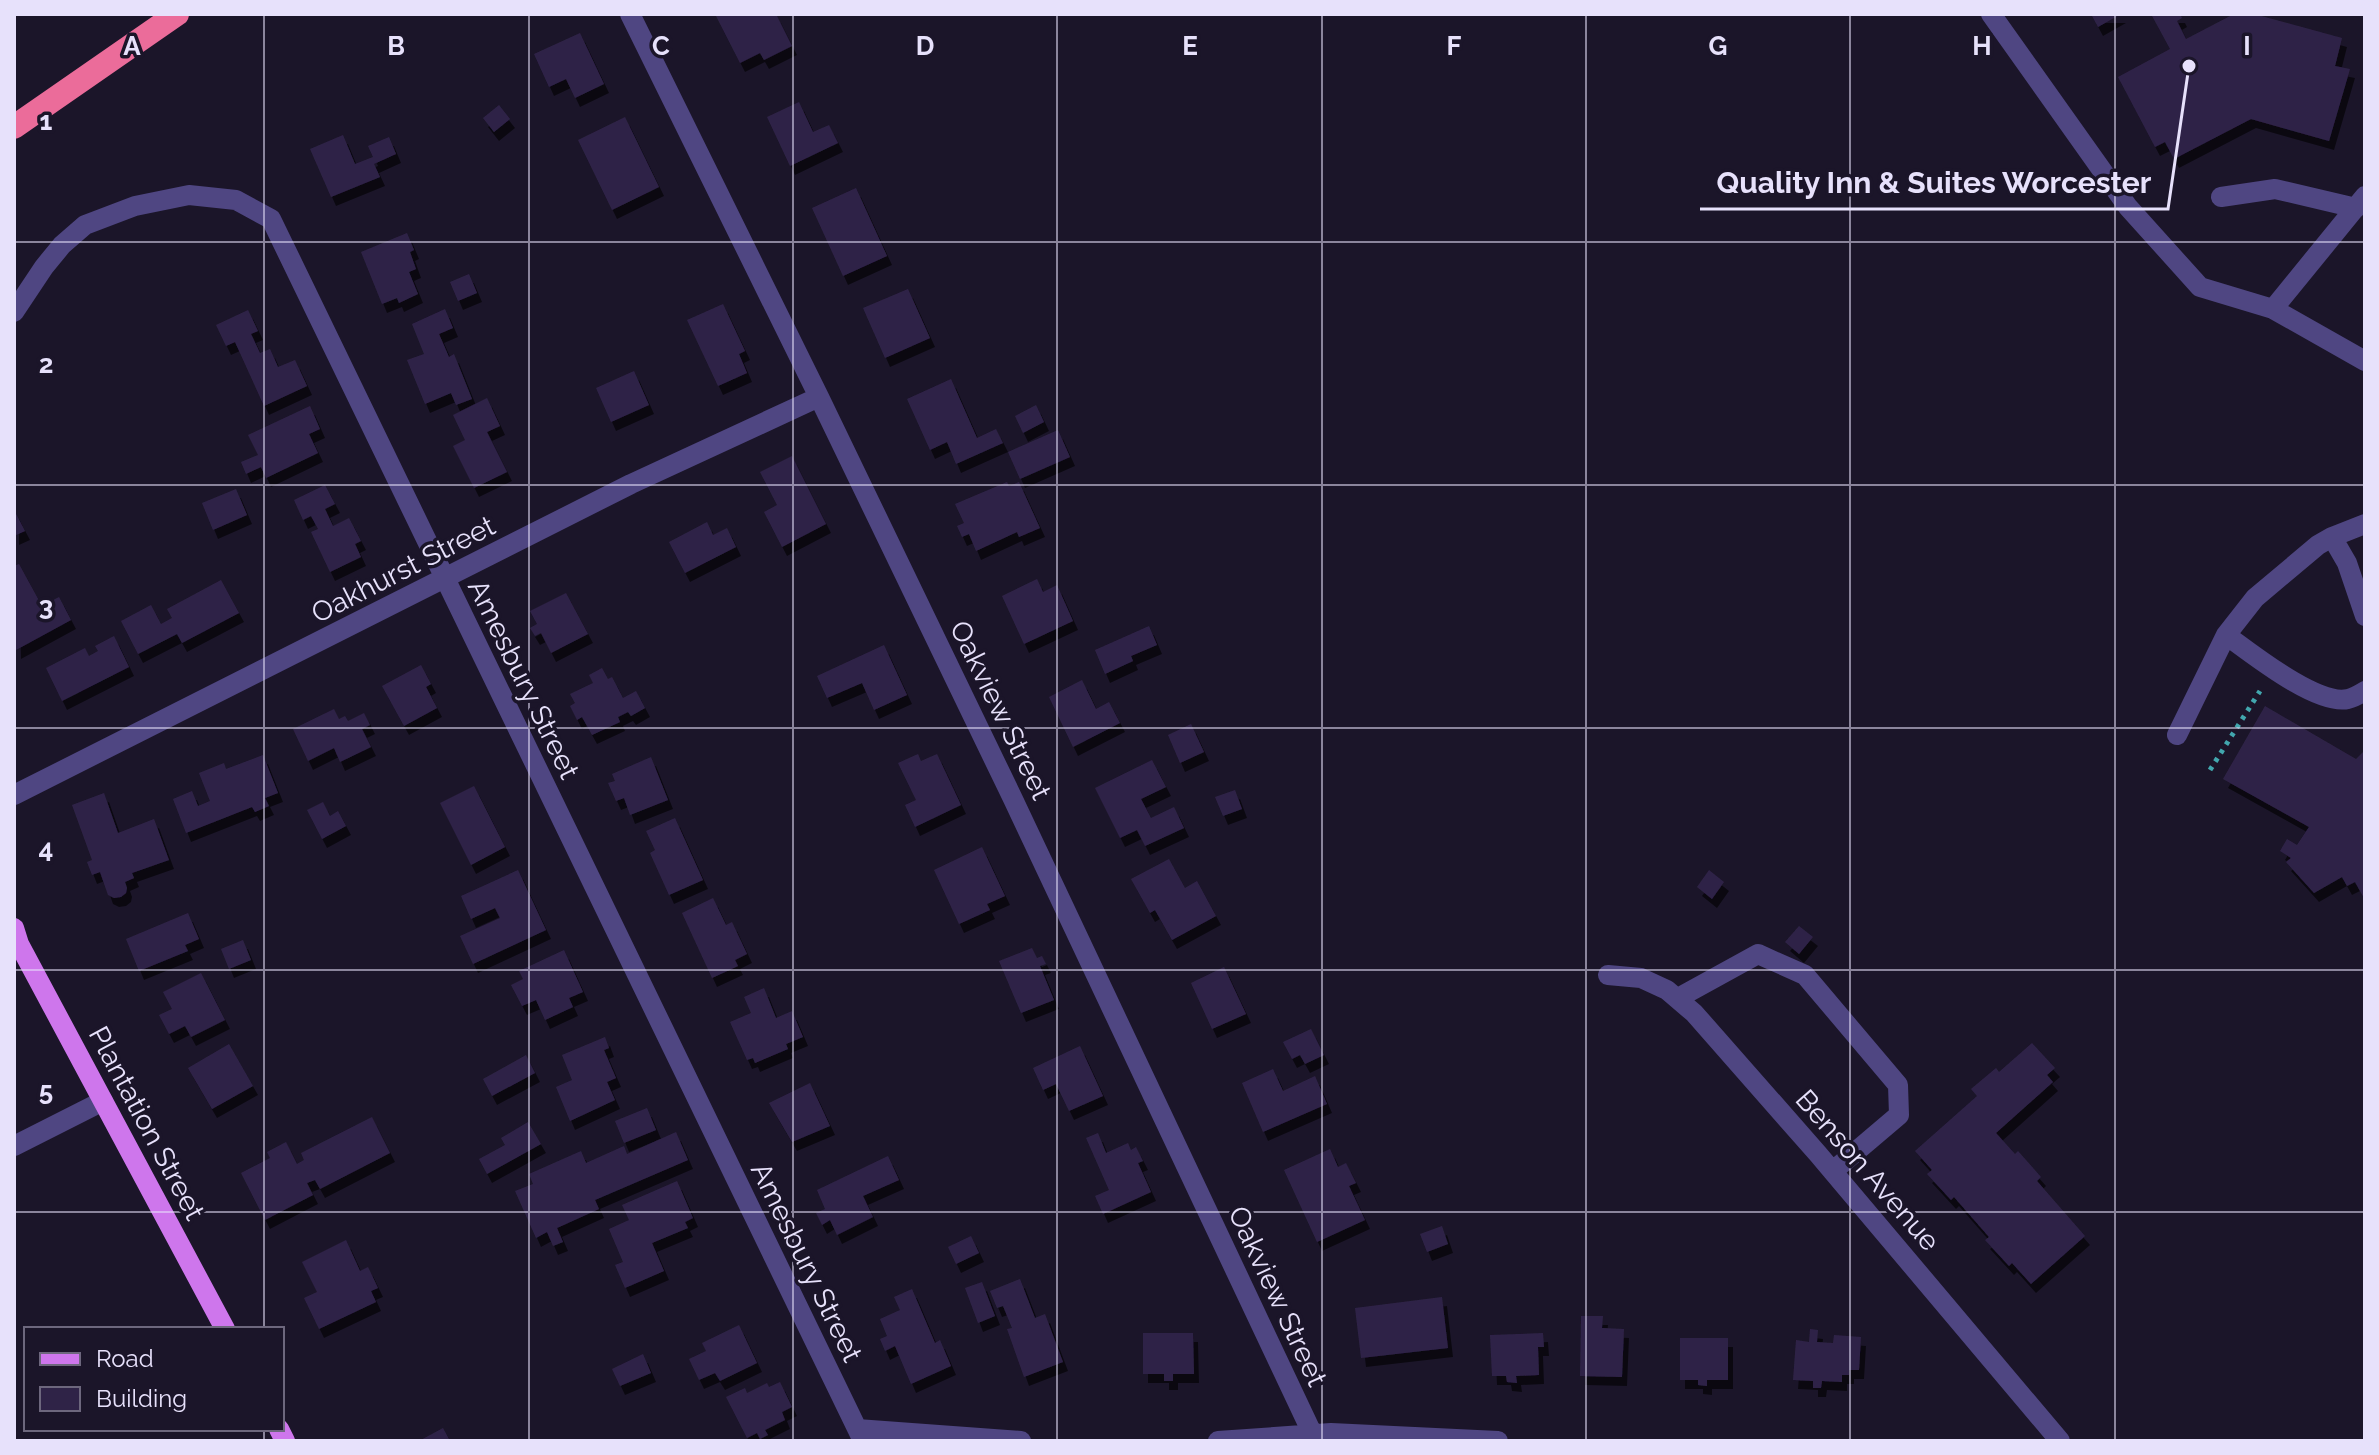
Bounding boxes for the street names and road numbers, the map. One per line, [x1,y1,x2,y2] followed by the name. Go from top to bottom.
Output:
[306,509,501,630] street label: Oakhurst Street
[461,574,586,785] street label: Amesbury Street
[943,615,1058,806] street label: Oakview Street
[82,1021,212,1226] street label: Plantation Street
[1789,1083,1946,1258] street label: Benson Avenue
[744,1157,869,1368] street label: Amesbury Street
[1221,1201,1334,1392] street label: Oakview Street

